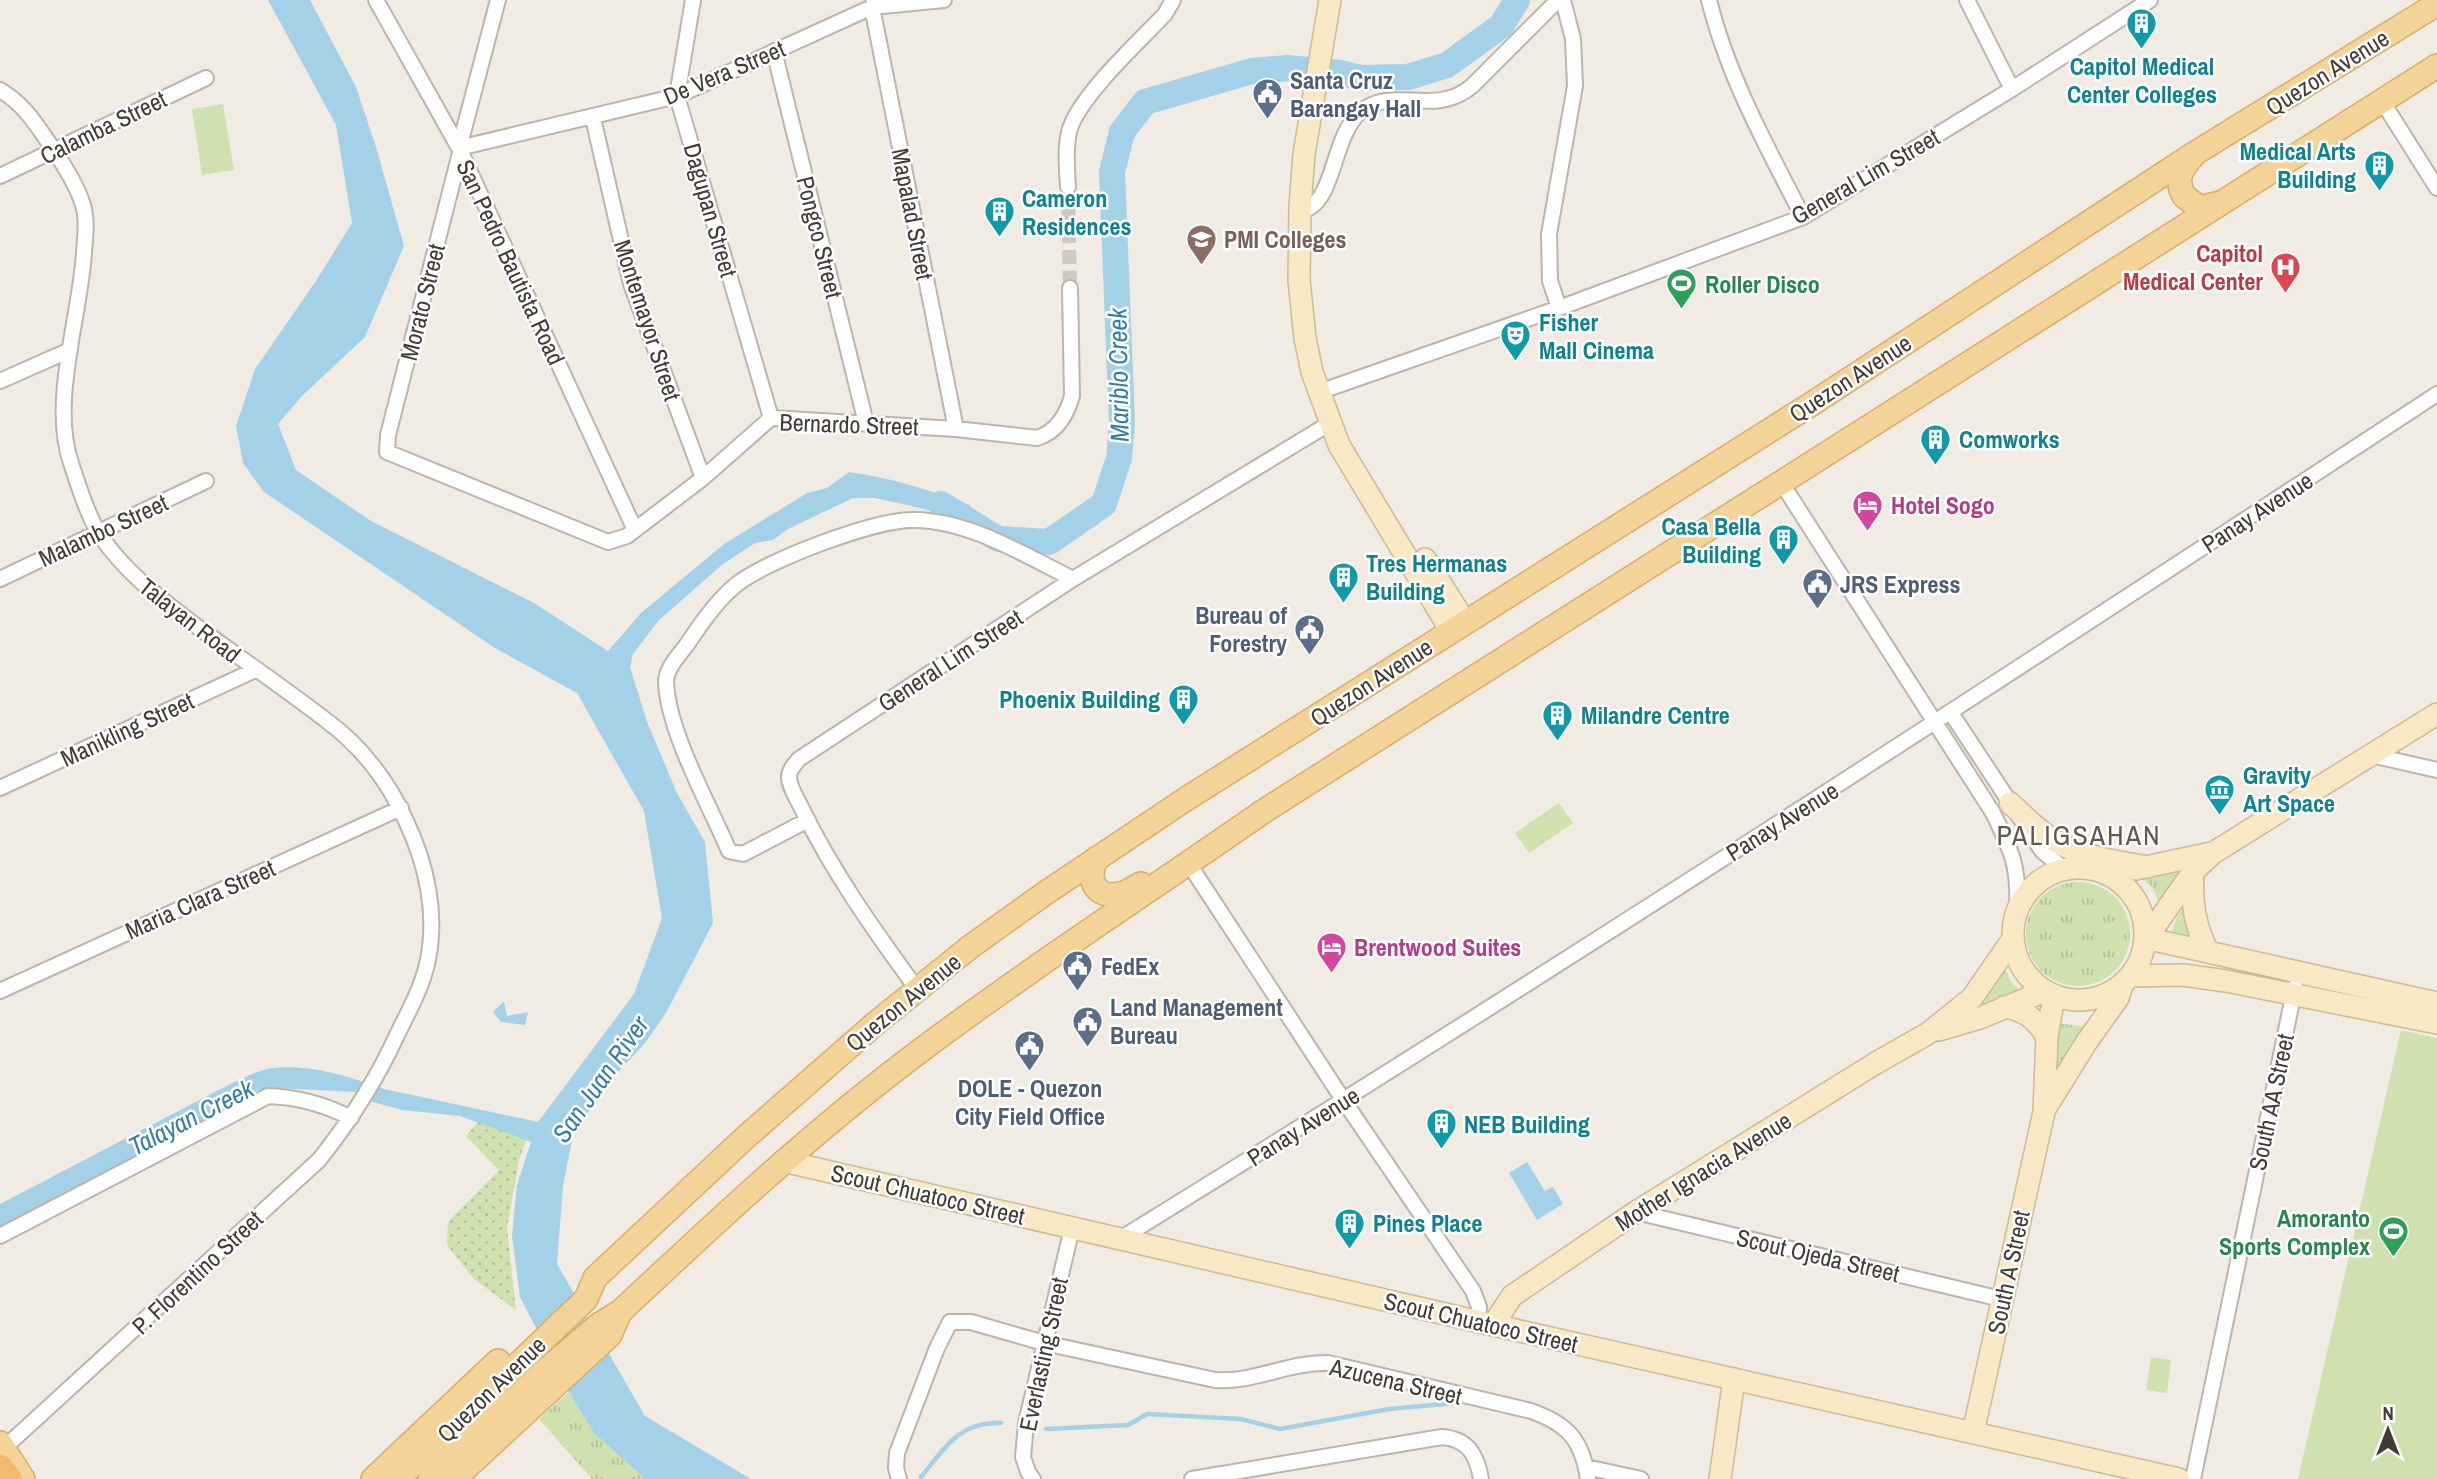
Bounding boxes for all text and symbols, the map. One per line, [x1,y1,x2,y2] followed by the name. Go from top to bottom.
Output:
[2125,7,2159,51] building icon: Capitol Medical Center Colleges
[2259,21,2395,123] street label: Quezon Avenue
[658,32,790,112] street label: De Vera Street
[2067,50,2217,110] place label: Capitol Medical Center Colleges
[1290,64,1421,124] place label: Santa Cruz Barangay Hall
[1250,77,1284,121] public building icon: Santa Cruz Barangay Hall
[35,82,172,171] street label: Calamba Street
[1785,120,1945,231] street label: General Lim Street
[2240,135,2356,195] place label: Medical Arts Building
[677,139,746,281] street label: Dagupan Street
[885,145,942,283] street label: Mapalad Street
[2362,148,2396,192] building icon: Medical Arts Building
[449,154,573,370] street label: San Pedro Bautista Road
[789,173,851,302] street label: Pongco Street
[1022,182,1131,242] place label: Cameron Residences
[982,195,1016,239] building icon: Cameron Residences
[1184,222,1218,266] school or university icon: PMI Colleges
[1224,223,1347,255] place label: PMI Colleges
[607,235,689,405] street label: Montemayor Street
[2123,237,2263,297] place label: Capitol Medical Center
[392,240,452,364] street label: Morato Street
[2269,250,2303,294] hospital icon: Capitol Medical Center
[1665,267,1699,311] sports icon: Roller Disco
[1705,268,1820,300] place label: Roller Disco
[1099,306,1137,442] water label: Mariblo Creek
[1539,306,1654,366] place label: Fisher Mall Cinema
[1499,319,1533,363] theatre icon: Fisher Mall Cinema
[1783,327,1917,429] street label: Quezon Avenue
[779,406,920,442] street label: Bernardo Street
[1919,422,1953,466] building icon: Comworks
[1959,423,2060,455] place label: Comworks
[2195,464,2319,560] street label: Panay Avenue
[33,486,173,574] street label: Malambo Street
[1851,488,1885,532] hotel icon: Hotel Sogo
[1891,489,1995,521] place label: Hotel Sogo
[1661,510,1761,570] place label: Casa Bella Building
[1767,523,1801,567] building icon: Casa Bella Building
[1366,547,1507,607] place label: Tres Hermanas Building
[1326,560,1360,604] building icon: Tres Hermanas Building
[1800,567,1834,611] public building icon: JRS Express
[1840,568,1960,600] place label: JRS Express
[133,570,247,670] street label: Talayan Road
[1195,599,1287,659] place label: Bureau of Forestry
[872,601,1029,719] street label: General Lim Street
[1293,612,1327,656] public building icon: Bureau of Forestry
[1304,631,1438,733] street label: Quezon Avenue
[1166,682,1200,726] building icon: Phoenix Building
[999,683,1160,715] place label: Phoenix Building
[55,684,199,774] street label: Manikling Street
[1541,698,1575,742] building icon: Milandre Centre
[1581,699,1730,731] place label: Milandre Centre
[2243,759,2335,819] place label: Gravity Art Space
[2203,772,2237,816] museum icon: Gravity Art Space
[1720,774,1844,868] street label: Panay Avenue
[1996,816,2162,854] district label: PALIGSAHAN
[120,851,280,946] street label: Maria Clara Street
[1314,930,1348,974] hotel icon: Brentwood Suites
[1354,931,1521,963] place label: Brentwood Suites
[839,946,967,1058] street label: Quezon Avenue
[1061,949,1095,993] public building icon: FedEx
[1101,950,1159,982] place label: FedEx
[1110,991,1283,1051] place label: Land Management Bureau
[1070,1004,1104,1048] public building icon: Land Management Bureau
[544,1008,657,1149] water label: San Juan River
[1013,1029,1047,1073] public building icon: DOLE - Quezon City Field Office
[2241,1030,2301,1173] street label: South AA Street
[123,1070,261,1163] water label: Talayan Creek
[955,1072,1105,1132] place label: DOLE - Quezon City Field Office
[1241,1079,1365,1173] street label: Panay Avenue
[1609,1104,1797,1238] street label: Mother Ignacia Avenue
[1424,1107,1458,1151] building icon: NEB Building
[1464,1108,1590,1140] place label: NEB Building
[828,1156,1029,1232] street label: Scout Chuatoco Street
[2219,1202,2370,1262] place label: Amoranto Sports Complex
[125,1203,270,1341] street label: P. Florentino Street
[1333,1206,1367,1250] building icon: Pines Place
[1373,1207,1482,1239] place label: Pines Place
[1979,1207,2037,1337] street label: South A Street
[2376,1215,2410,1259] sports icon: Amoranto Sports Complex
[1733,1221,1903,1289] street label: Scout Ojeda Street
[1011,1274,1075,1434] street label: Everlasting Street
[1381,1284,1582,1360] street label: Scout Chuatoco Street
[430,1329,552,1449] street label: Quezon Avenue
[1326,1350,1466,1412] street label: Azucena Street
[2353,1395,2423,1465] north arrow
[2382,1400,2394,1426] text: N

